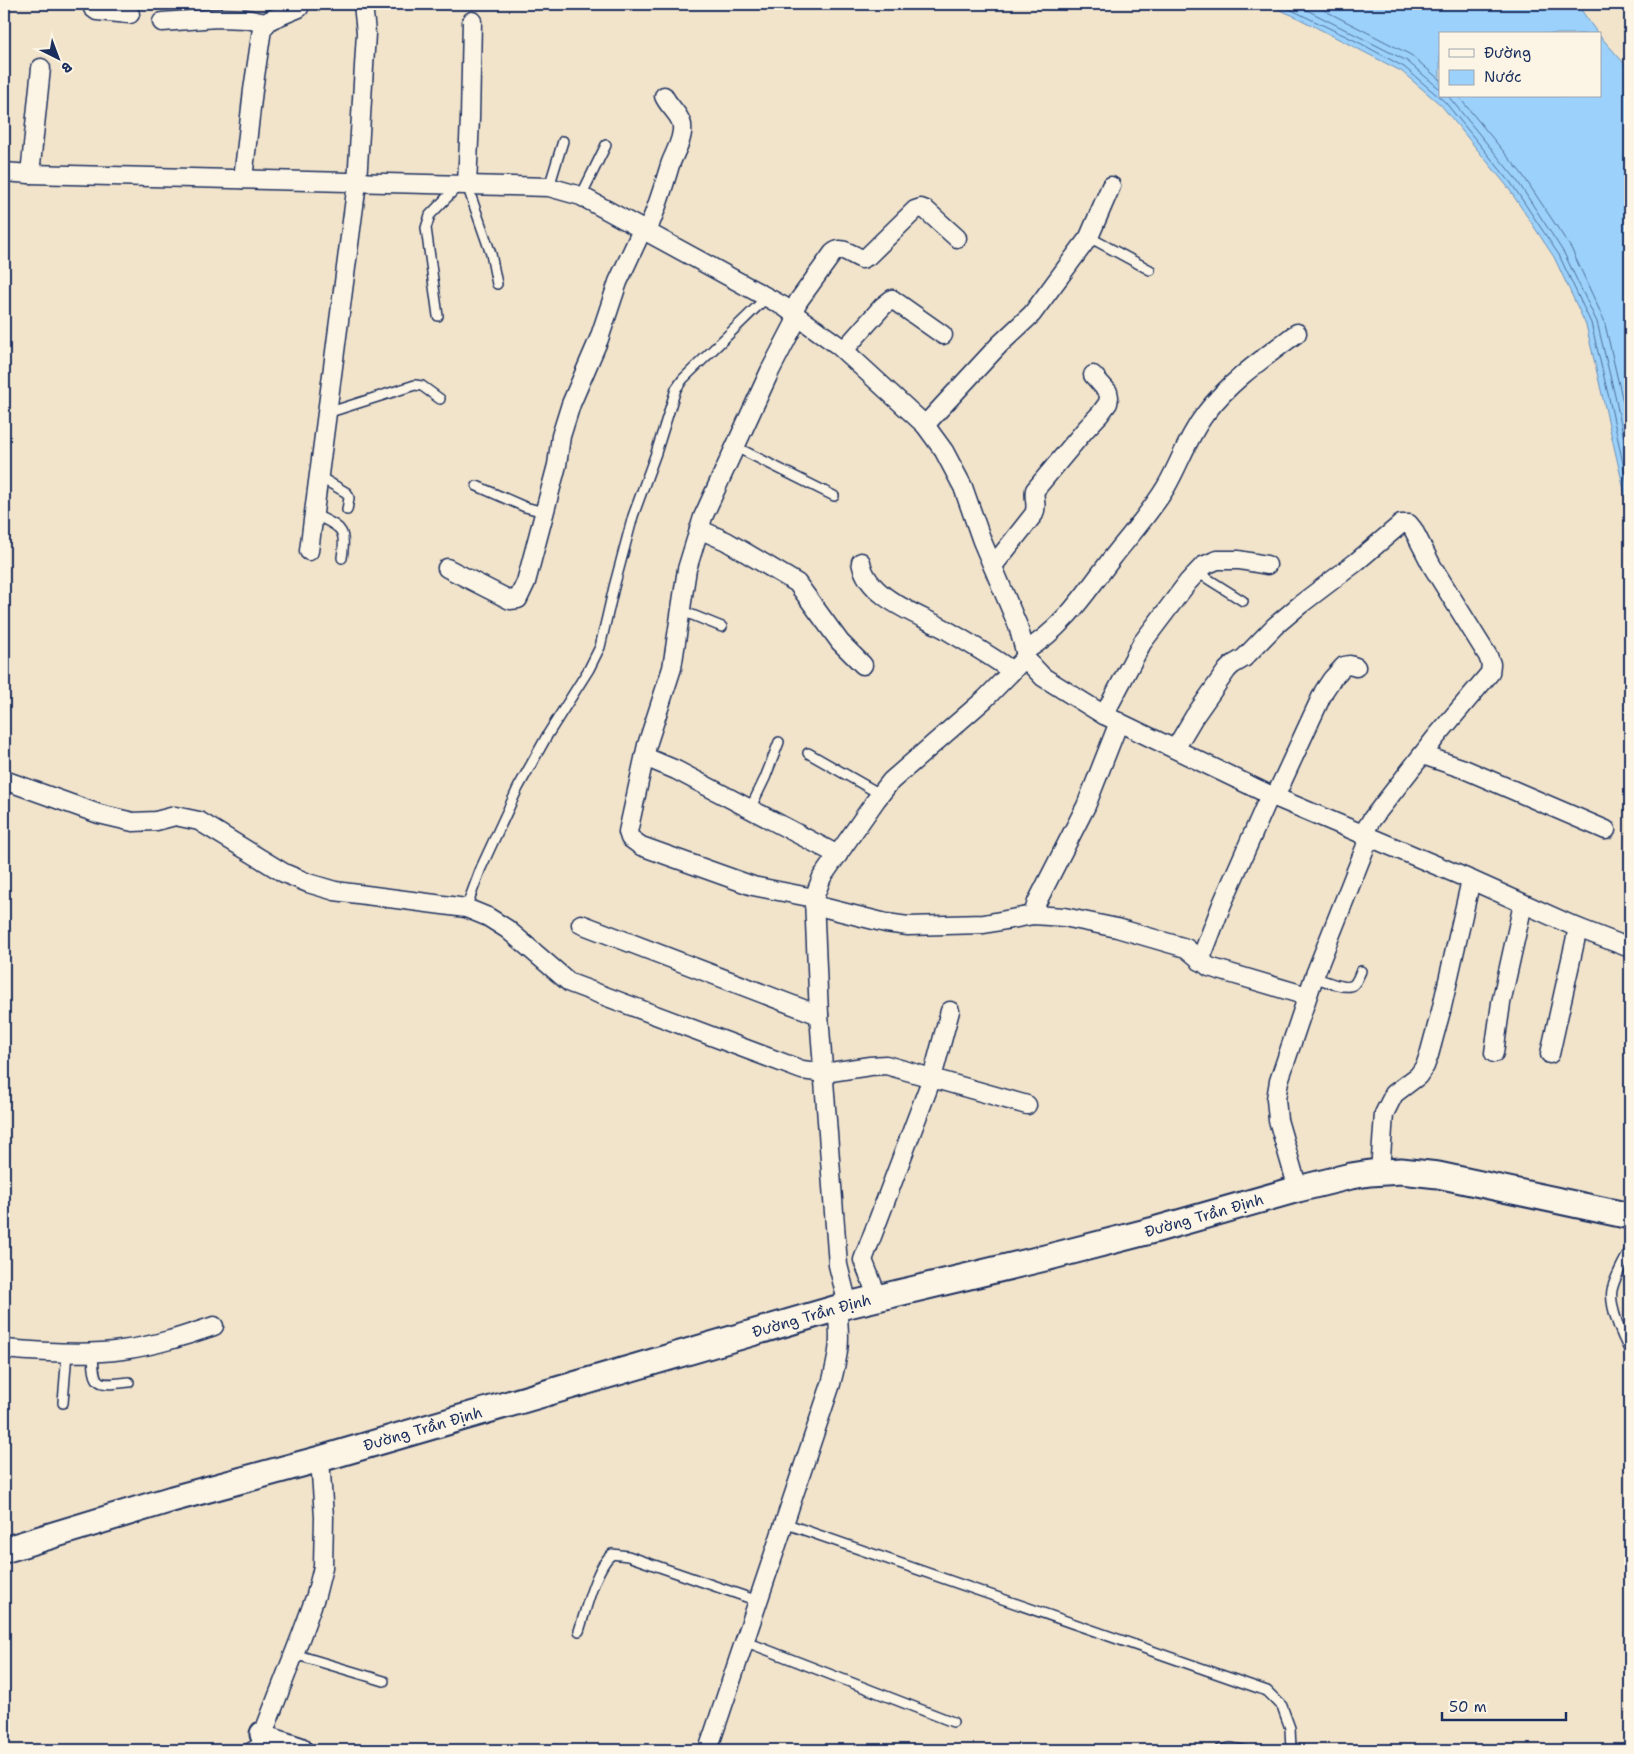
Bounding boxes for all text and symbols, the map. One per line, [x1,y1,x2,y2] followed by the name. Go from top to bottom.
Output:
[32,32,82,82] north arrow
[1439,32,1602,98] legend
[1484,43,1531,63] text: Đường
[57,58,76,77] text: B
[1484,67,1521,87] text: Nước
[1142,1189,1266,1242] street label: Đường Trần Định
[750,1290,873,1342] street label: Đường Trần Định
[361,1402,485,1456] street label: Đường Trần Định
[1442,1689,1565,1721] scale bar
[1449,1697,1487,1717] text: 50 m

